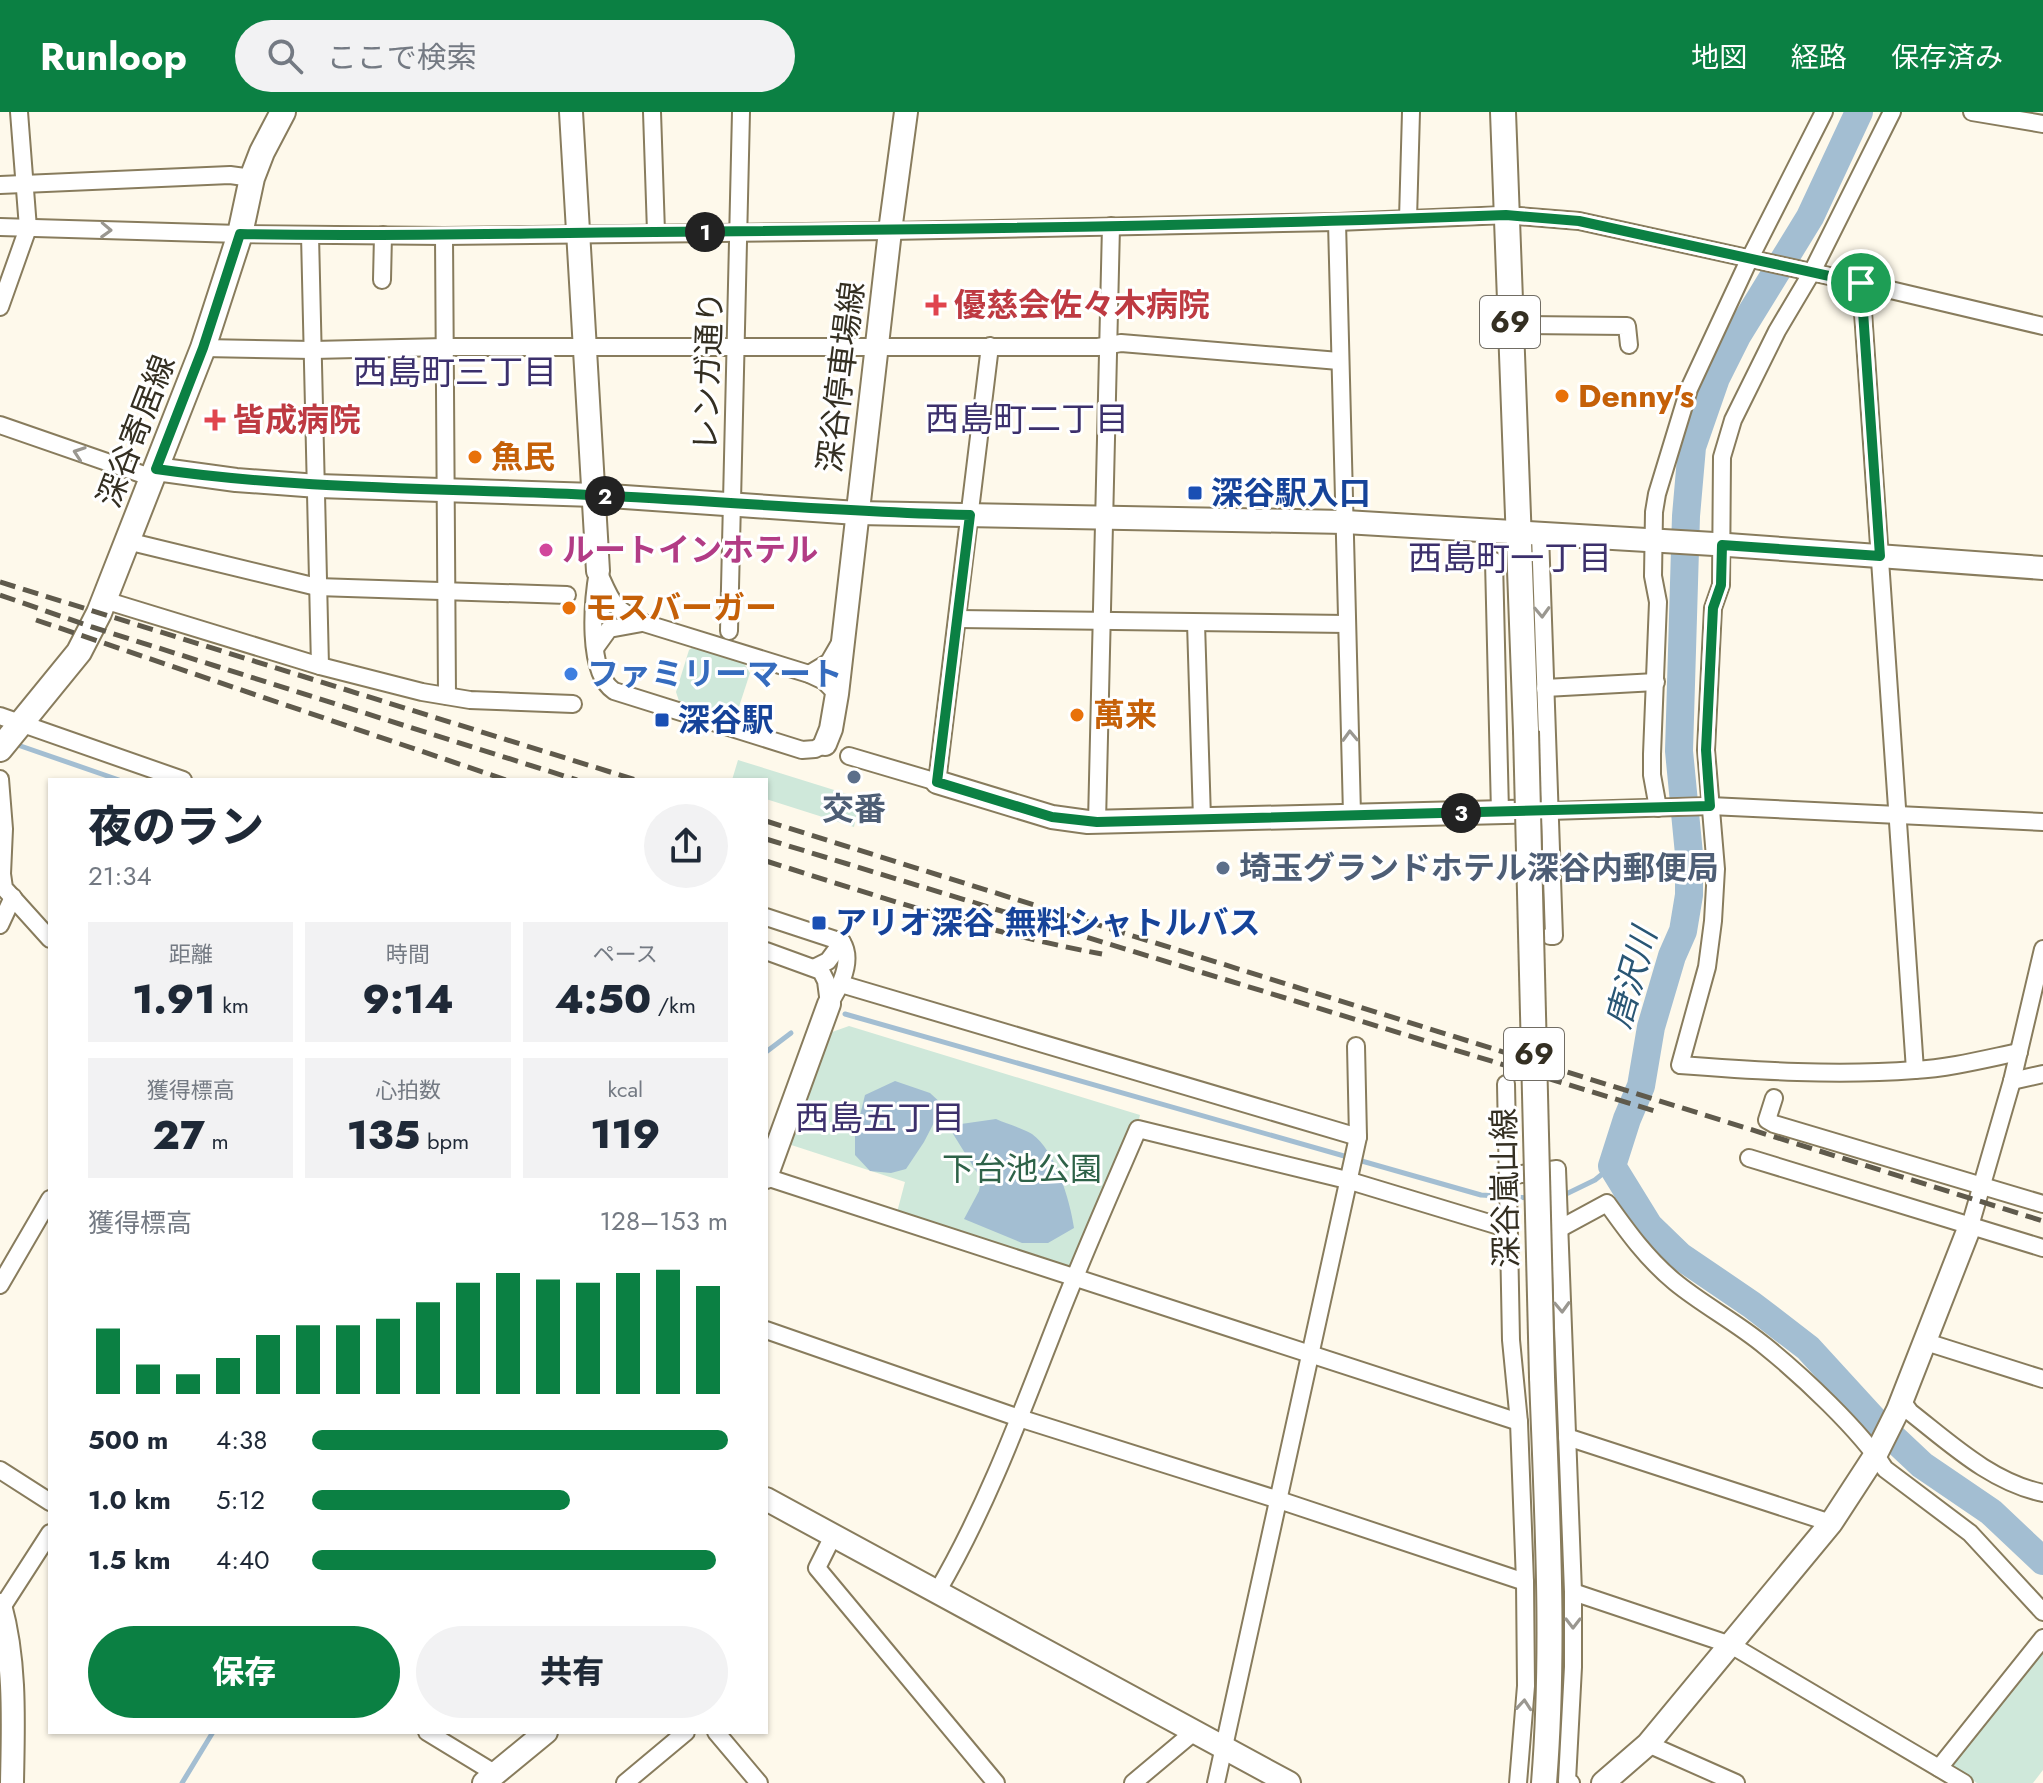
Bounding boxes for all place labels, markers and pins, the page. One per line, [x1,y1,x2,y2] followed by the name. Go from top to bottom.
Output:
[685,212,725,252] pin: 1
[1827,249,1895,317] pin
[954,282,1210,328] place label: 優慈会佐々木病院
[925,294,947,316] marker: 優慈会佐々木病院
[1578,373,1694,419] place label: Denny's
[1553,387,1571,405] marker: Denny's
[233,397,361,443] place label: 皆成病院
[204,409,226,431] marker: 皆成病院
[491,434,555,480] place label: 魚民
[466,448,484,466] marker: 魚民
[1211,470,1371,516] place label: 深谷駅入口
[585,476,625,516] pin: 2
[1186,484,1204,502] marker: 深谷駅入口
[562,527,818,573] place label: ルートインホテル
[537,541,555,559] marker: ルートインホテル
[585,585,777,631] place label: モスバーガー
[560,599,578,617] marker: モスバーガー
[587,651,843,697] place label: ファミリーマート
[562,665,580,683] marker: ファミリーマート
[1093,692,1157,738] place label: 萬来
[678,697,774,743] place label: 深谷駅
[1068,706,1086,724] marker: 萬来
[653,711,671,729] marker: 深谷駅
[845,768,863,786] marker: 交番
[822,786,886,832] place label: 交番
[1441,793,1481,833] pin: 3
[1239,845,1719,891] place label: 埼玉グランドホテル深谷内郵便局
[1214,859,1232,877] marker: 埼玉グランドホテル深谷内郵便局
[835,900,1261,946] place label: アリオ深谷 無料シャトルバス
[810,914,828,932] marker: アリオ深谷 無料シャトルバス

